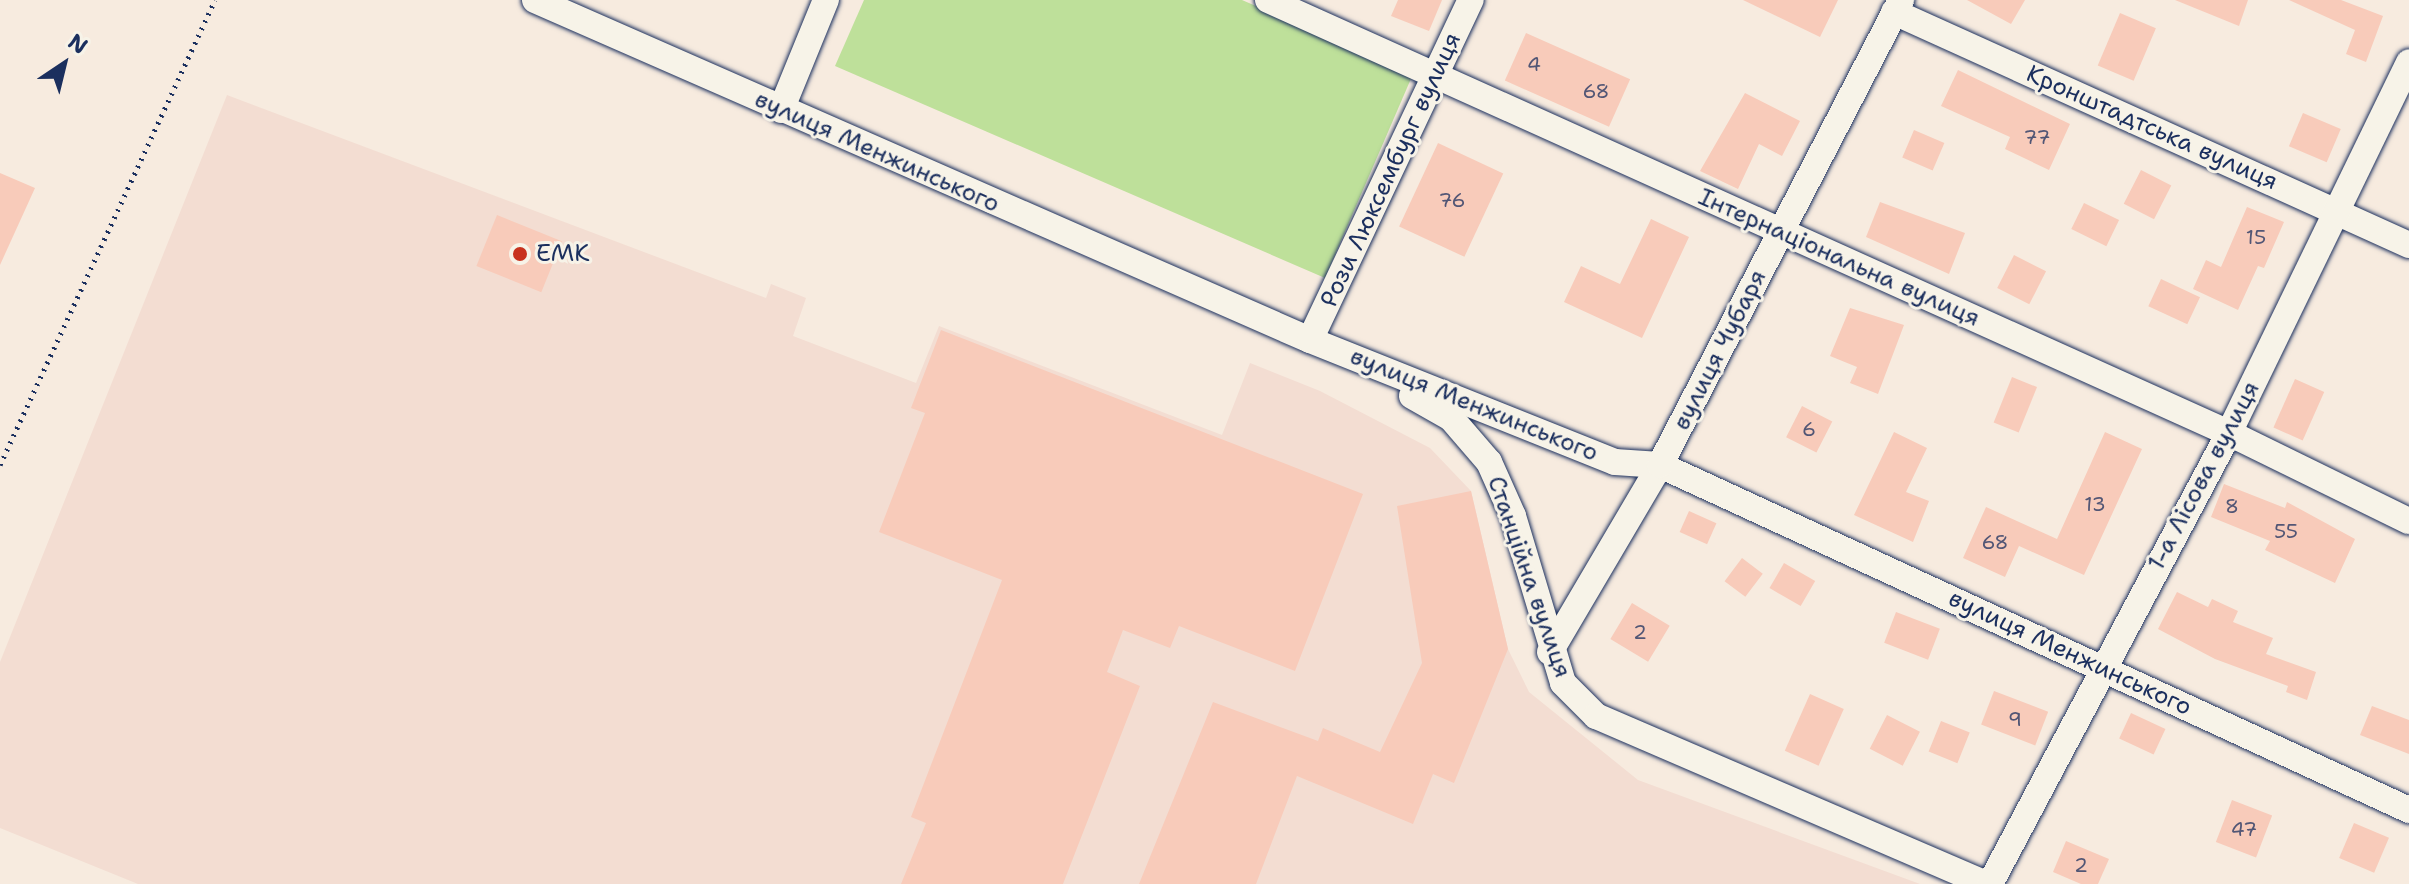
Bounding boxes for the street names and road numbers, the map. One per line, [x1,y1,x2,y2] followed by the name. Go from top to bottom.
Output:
[1315,28,1467,312] street label: Рози Люксембург вулиця
[2022,60,2282,196] street label: Кронштадтська вулиця
[750,85,1004,219] street label: вулиця Менжинського
[1694,183,1984,333] street label: Інтернаціональна вулиця
[1667,265,1773,435] street label: вулиця Чубаря
[1346,342,1602,468] street label: вулиця Менжинського
[2142,377,2266,575] street label: 1-а Лісова вулиця
[1481,472,1577,682] street label: Станційна вулиця
[1944,584,2196,722] street label: вулиця Менжинського

